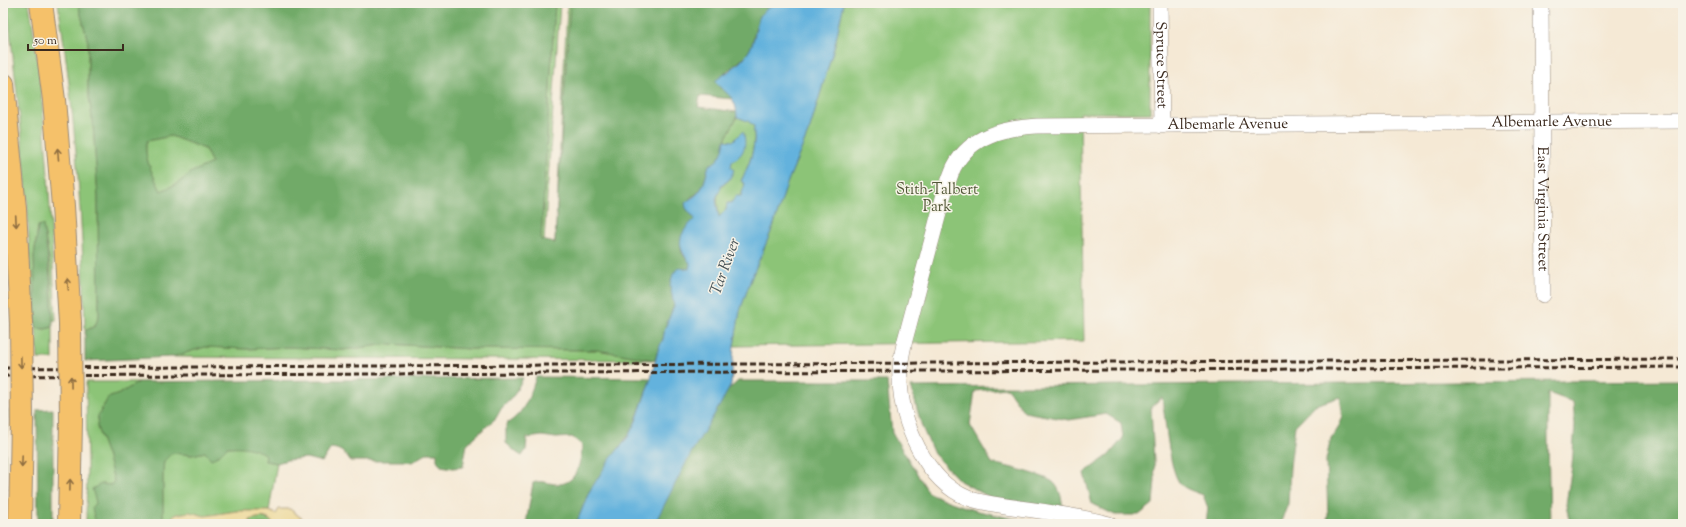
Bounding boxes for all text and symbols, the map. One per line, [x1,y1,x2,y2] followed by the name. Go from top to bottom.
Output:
[1150,21,1172,109] street label: Spruce Street
[28,26,123,52] scale bar
[33,32,57,50] text: 50 m
[1491,111,1612,133] street label: Albemarle Avenue
[1167,114,1288,135] street label: Albemarle Avenue
[1531,146,1553,272] street label: East Virginia Street
[55,148,62,161] one-way arrow
[896,180,978,218] park label: Stith-Talbert Park
[12,214,19,227] one-way arrow
[705,235,747,299] water label: Tar River
[64,278,71,291] one-way arrow
[17,355,25,368] one-way arrow
[67,376,74,389] one-way arrow
[18,454,26,467] one-way arrow
[66,479,74,492] one-way arrow

